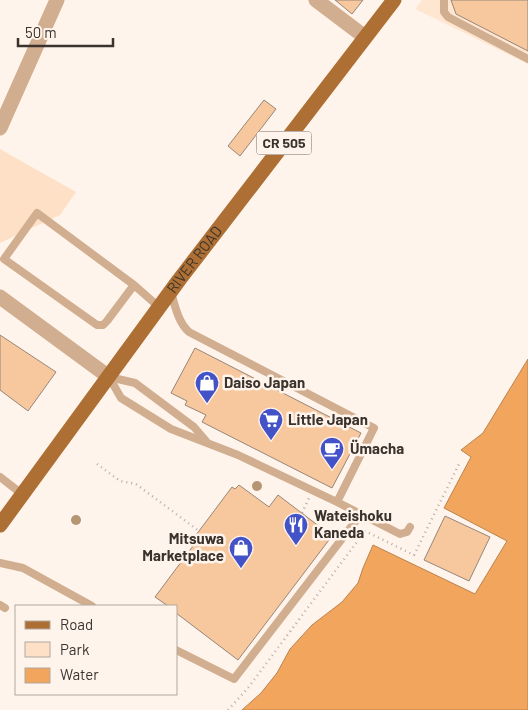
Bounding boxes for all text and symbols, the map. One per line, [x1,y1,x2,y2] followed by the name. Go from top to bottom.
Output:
[18,15,112,47] scale bar
[25,23,57,41] text: 50 m
[256,132,312,154] road number: CR 505
[162,222,225,296] street label: RIVER ROAD
[194,370,220,404] shop icon: Daiso Japan
[224,373,305,391] place label: Daiso Japan
[258,407,284,441] supermarket icon: Little Japan
[288,410,368,428] place label: Little Japan
[319,436,345,470] cafe icon: Ümacha
[350,439,404,457] place label: Ümacha
[314,506,392,541] place label: Wateishoku Kaneda
[283,512,309,546] restaurant icon: Wateishoku Kaneda
[142,529,224,564] place label: Mitsuwa Marketplace
[228,535,254,569] shop icon: Mitsuwa Marketplace
[15,605,178,695] legend
[60,615,93,633] text: Road
[60,640,90,658] text: Park
[60,665,99,683] text: Water

